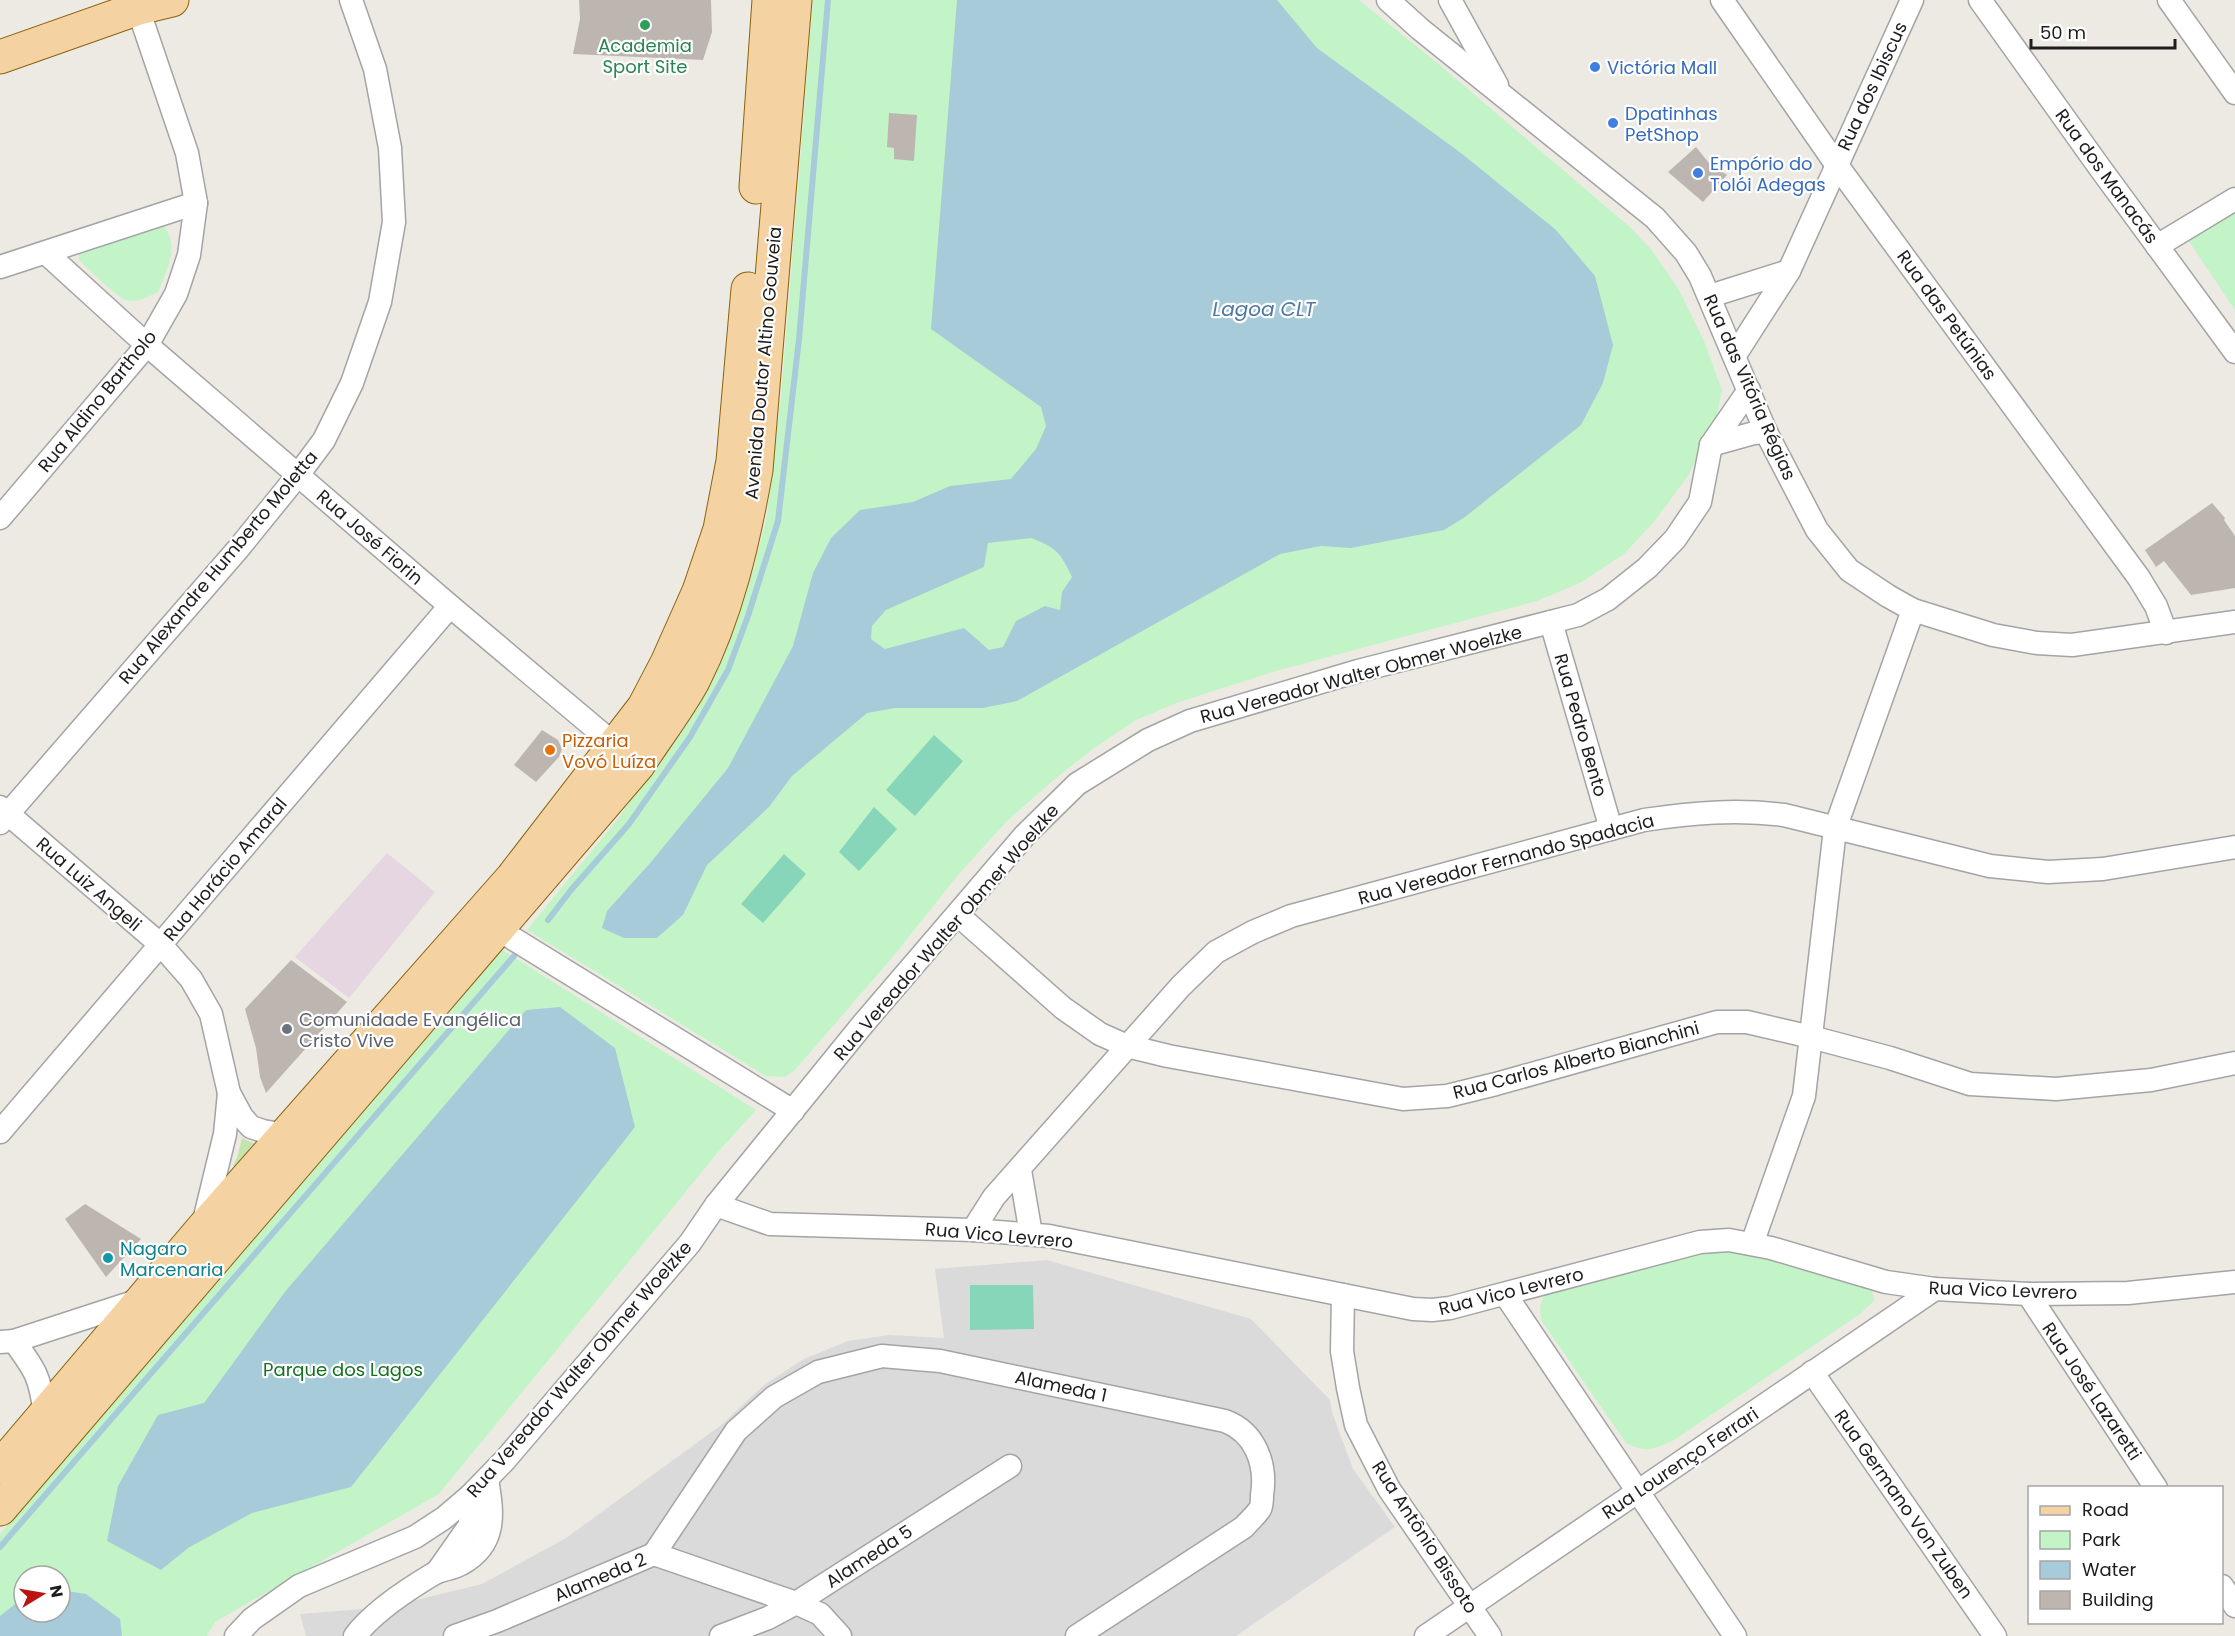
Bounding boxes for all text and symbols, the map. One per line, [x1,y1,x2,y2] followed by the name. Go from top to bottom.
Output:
[2031,12,2175,50] scale bar
[1831,17,1913,155] street label: Rua dos Ibiscus
[638,18,652,32] marker: Academia Sport Site
[2040,20,2086,45] text: 50 m
[598,33,692,79] place label: Academia Sport Site
[1607,55,1717,80] place label: Victória Mall
[1588,60,1602,74] marker: Victória Mall
[1625,101,1718,147] place label: Dpatinhas PetShop
[2050,103,2164,249] street label: Rua dos Manacás
[1606,116,1620,130] marker: Dpatinhas PetShop
[1710,151,1826,197] place label: Empório do Tolói Adegas
[1691,166,1705,180] marker: Empório do Tolói Adegas
[739,225,787,501] street label: Avenida Doutor Altino Gouveia
[1891,245,2003,385] street label: Rua das Petúnias
[1698,290,1802,484] street label: Rua das Vitória Régias
[1213,295,1317,323] water label: Lagoa CLT
[32,325,162,477] street label: Rua Aldino Bartholo
[113,445,323,689] street label: Rua Alexandre Humberto Moletta
[311,484,429,590] street label: Rua José Fiorin
[1197,619,1525,729] street label: Rua Vereador Walter Obmer Woelzke
[1549,650,1613,800] street label: Rua Pedro Bento
[562,728,656,774] place label: Pizzaria Vovó Luíza
[543,743,557,757] marker: Pizzaria Vovó Luíza
[158,792,292,946] street label: Rua Horácio Amaral
[828,798,1064,1066] street label: Rua Vereador Walter Obmer Woelzke
[1355,807,1657,911] street label: Rua Vereador Fernando Spadacia
[31,831,147,937] street label: Rua Luiz Angeli
[299,1007,521,1053] place label: Comunidade Evangélica Cristo Vive
[1450,1015,1702,1105] street label: Rua Carlos Alberto Bianchini
[280,1022,294,1036] marker: Comunidade Evangélica Cristo Vive
[924,1216,1074,1254] street label: Rua Vico Levrero
[461,1235,697,1503] street label: Rua Vereador Walter Obmer Woelzke
[120,1236,223,1282] place label: Nagaro Marcenaria
[101,1251,115,1265] marker: Nagaro Marcenaria
[1436,1261,1586,1321] street label: Rua Vico Levrero
[1928,1275,2078,1305] street label: Rua Vico Levrero
[2036,1317,2148,1465] street label: Rua José Lazaretti
[263,1357,423,1382] park label: Parque dos Lagos
[1013,1364,1109,1408] street label: Alameda 1
[1597,1401,1763,1525] street label: Rua Lourenço Ferrari
[1829,1404,1979,1604] street label: Rua Germano Von Zuben
[1366,1456,1484,1618] street label: Rua Antônio Bissoto
[2028,1486,2223,1624] legend
[2082,1497,2129,1522] text: Road
[821,1519,917,1593] street label: Alameda 5
[2082,1527,2121,1552] text: Park
[550,1546,650,1608] street label: Alameda 2
[2082,1557,2136,1582] text: Water
[12,1564,72,1624] north arrow
[44,1583,69,1599] text: N
[2082,1587,2154,1612] text: Building

